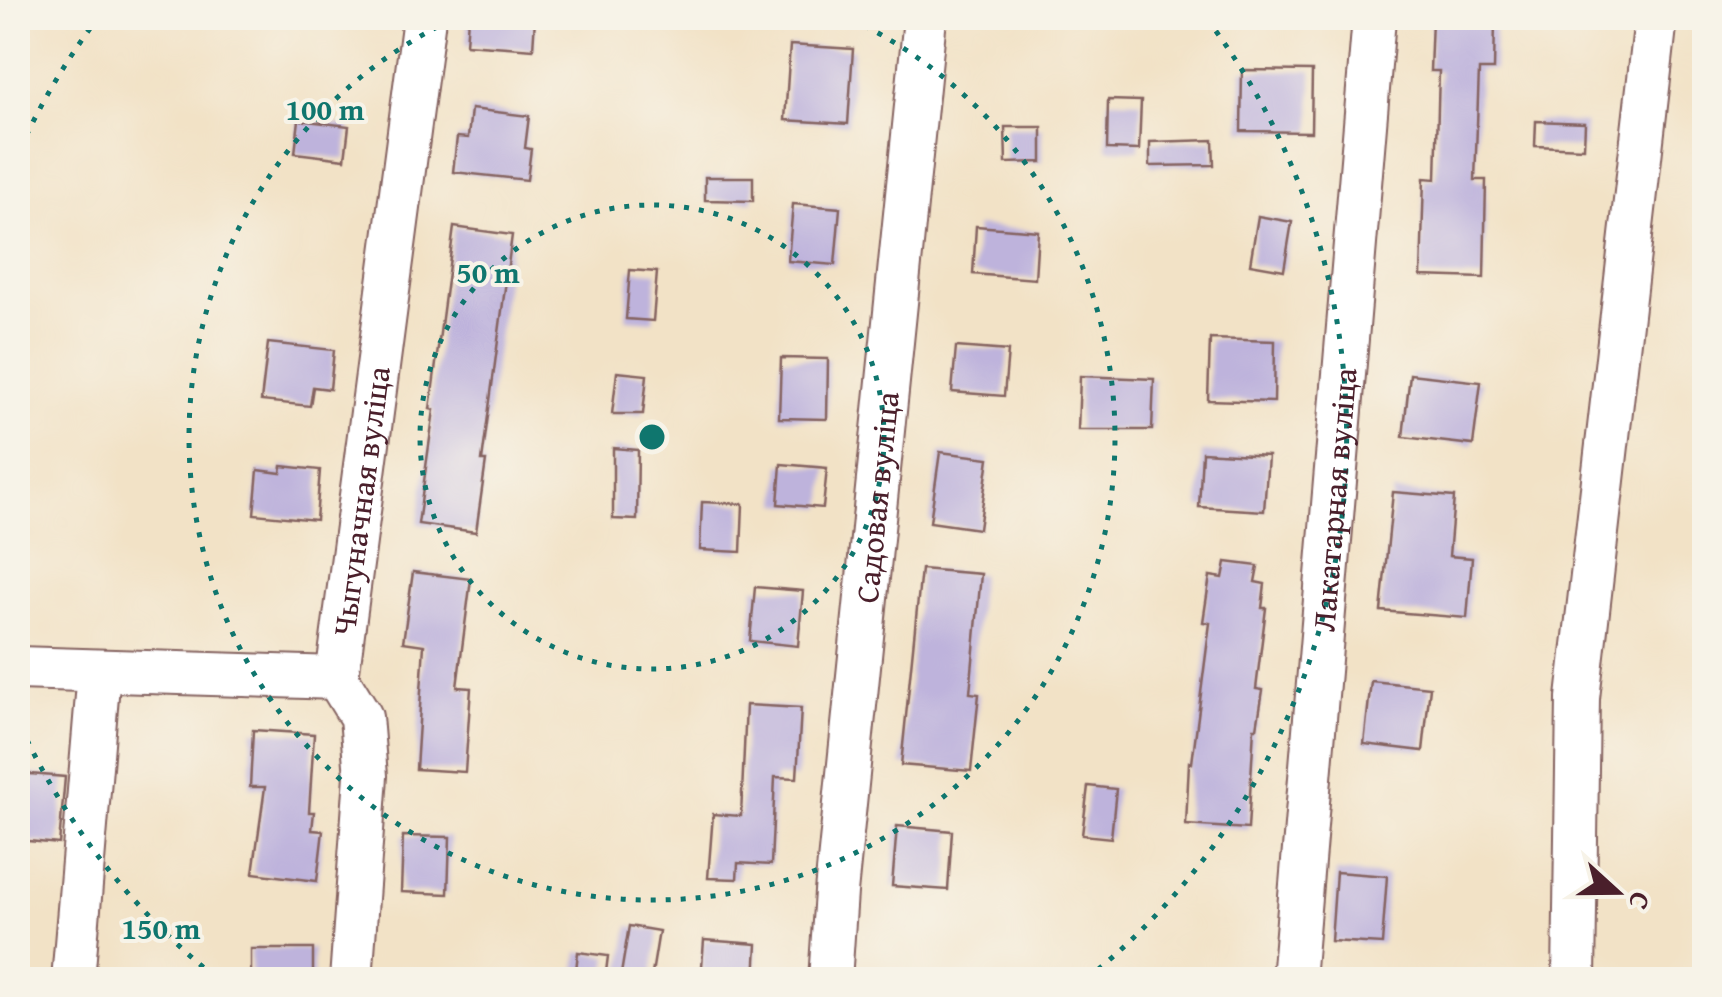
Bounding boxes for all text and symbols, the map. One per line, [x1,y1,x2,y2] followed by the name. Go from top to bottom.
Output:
[286,87,365,131] text: 100 m
[456,250,520,294] text: 50 m
[319,363,401,639] street label: Чыгуначная вуліца
[1299,365,1368,633] street label: Лакатарная вуліца
[842,388,910,605] street label: Садовая вуліца
[634,419,670,455] centre of rings
[1567,842,1667,942] north arrow
[1619,886,1663,916] text: С
[122,906,201,950] text: 150 m

